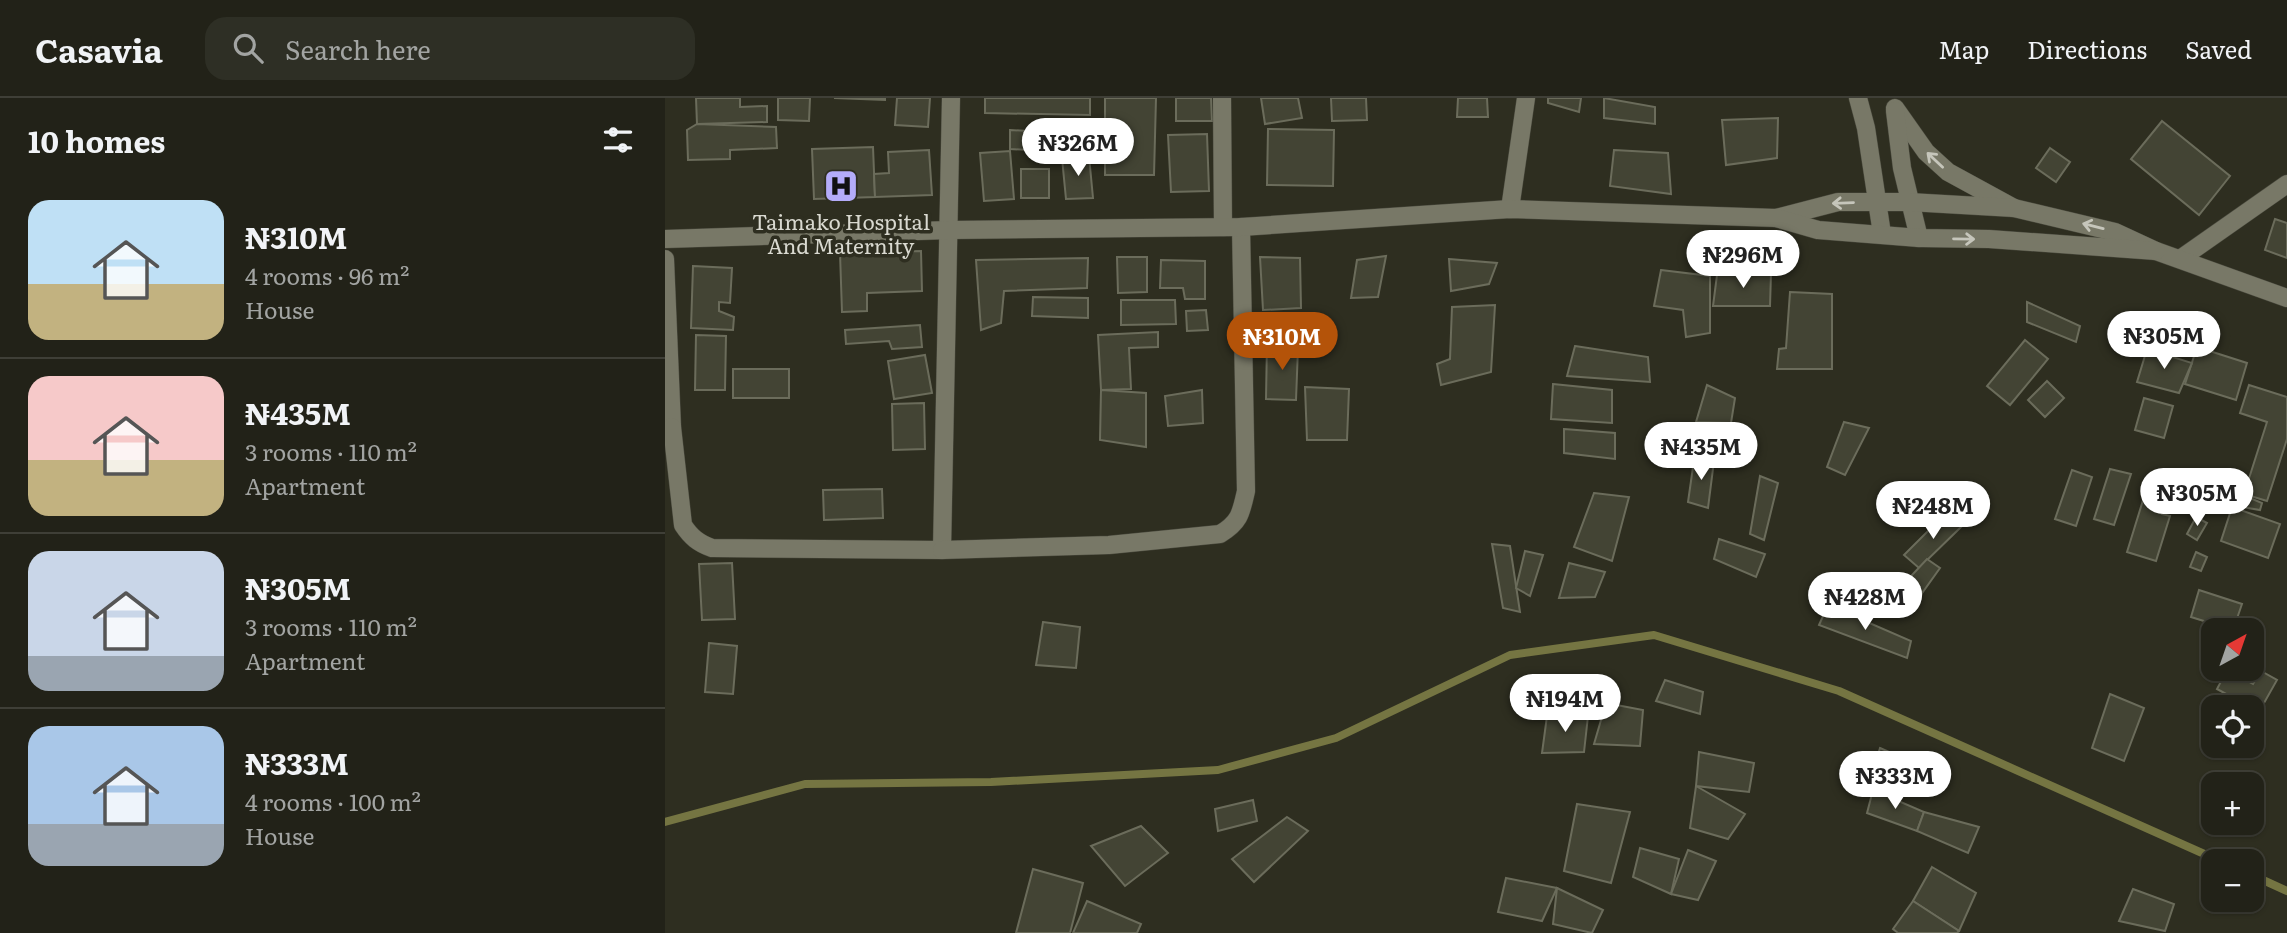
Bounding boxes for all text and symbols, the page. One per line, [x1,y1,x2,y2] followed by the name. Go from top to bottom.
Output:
[205,17,695,80] search box
[35,24,163,73] text: Casavia
[229,29,267,67] icon: search
[285,29,431,68] text: Search here
[1938,31,1989,66] text: Map
[2027,31,2147,66] text: Directions
[2185,31,2252,66] text: Saved
[28,118,165,162] text: 10 homes
[1029,118,1127,178] pin: ₦326M
[599,121,637,159] icon: filters
[1038,124,1118,158] text: ₦326M
[1927,152,1944,169] one-way arrow
[822,167,860,205] hospital icon: Taimako Hospital And Maternity
[1832,196,1855,209] one-way arrow
[752,205,930,260] place label: Taimako Hospital And Maternity
[245,214,347,258] text: ₦310M
[2082,219,2105,233] one-way arrow
[84,228,168,312] icon: home
[1694,230,1792,290] pin: ₦296M
[1953,232,1976,246] one-way arrow
[1702,236,1784,270] text: ₦296M
[245,258,409,292] text: 4 rooms · 96 m²
[245,292,314,326] text: House
[2115,312,2213,371] pin: ₦305M
[1233,313,1331,372] pin: ₦310M
[2123,317,2205,351] text: ₦305M
[1243,318,1321,352] text: ₦310M
[245,390,351,434] text: ₦435M
[84,404,168,488] icon: home
[1652,422,1750,482] pin: ₦435M
[1660,428,1742,462] text: ₦435M
[245,434,417,468] text: 3 rooms · 110 m²
[245,468,365,502] text: Apartment
[2148,468,2246,528] pin: ₦305M
[2156,474,2238,508] text: ₦305M
[1884,482,1982,541] pin: ₦248M
[1892,487,1974,521] text: ₦248M
[245,565,351,609] text: ₦305M
[1816,573,1914,632] pin: ₦428M
[1824,578,1906,612] text: ₦428M
[84,579,168,663] icon: home
[245,609,417,643] text: 3 rooms · 110 m²
[2201,618,2265,681] north arrow
[2201,618,2264,912] map controls
[245,643,365,677] text: Apartment
[1516,674,1614,734] pin: ₦194M
[1526,680,1604,714] text: ₦194M
[2201,695,2264,758] button: locate
[245,740,349,784] text: ₦333M
[1846,752,1944,811] pin: ₦333M
[84,754,168,838] icon: home
[1855,757,1935,791] text: ₦333M
[2201,772,2264,835] button: +
[245,784,421,818] text: 4 rooms · 100 m²
[245,818,314,852] text: House
[2201,849,2264,912] button: −

